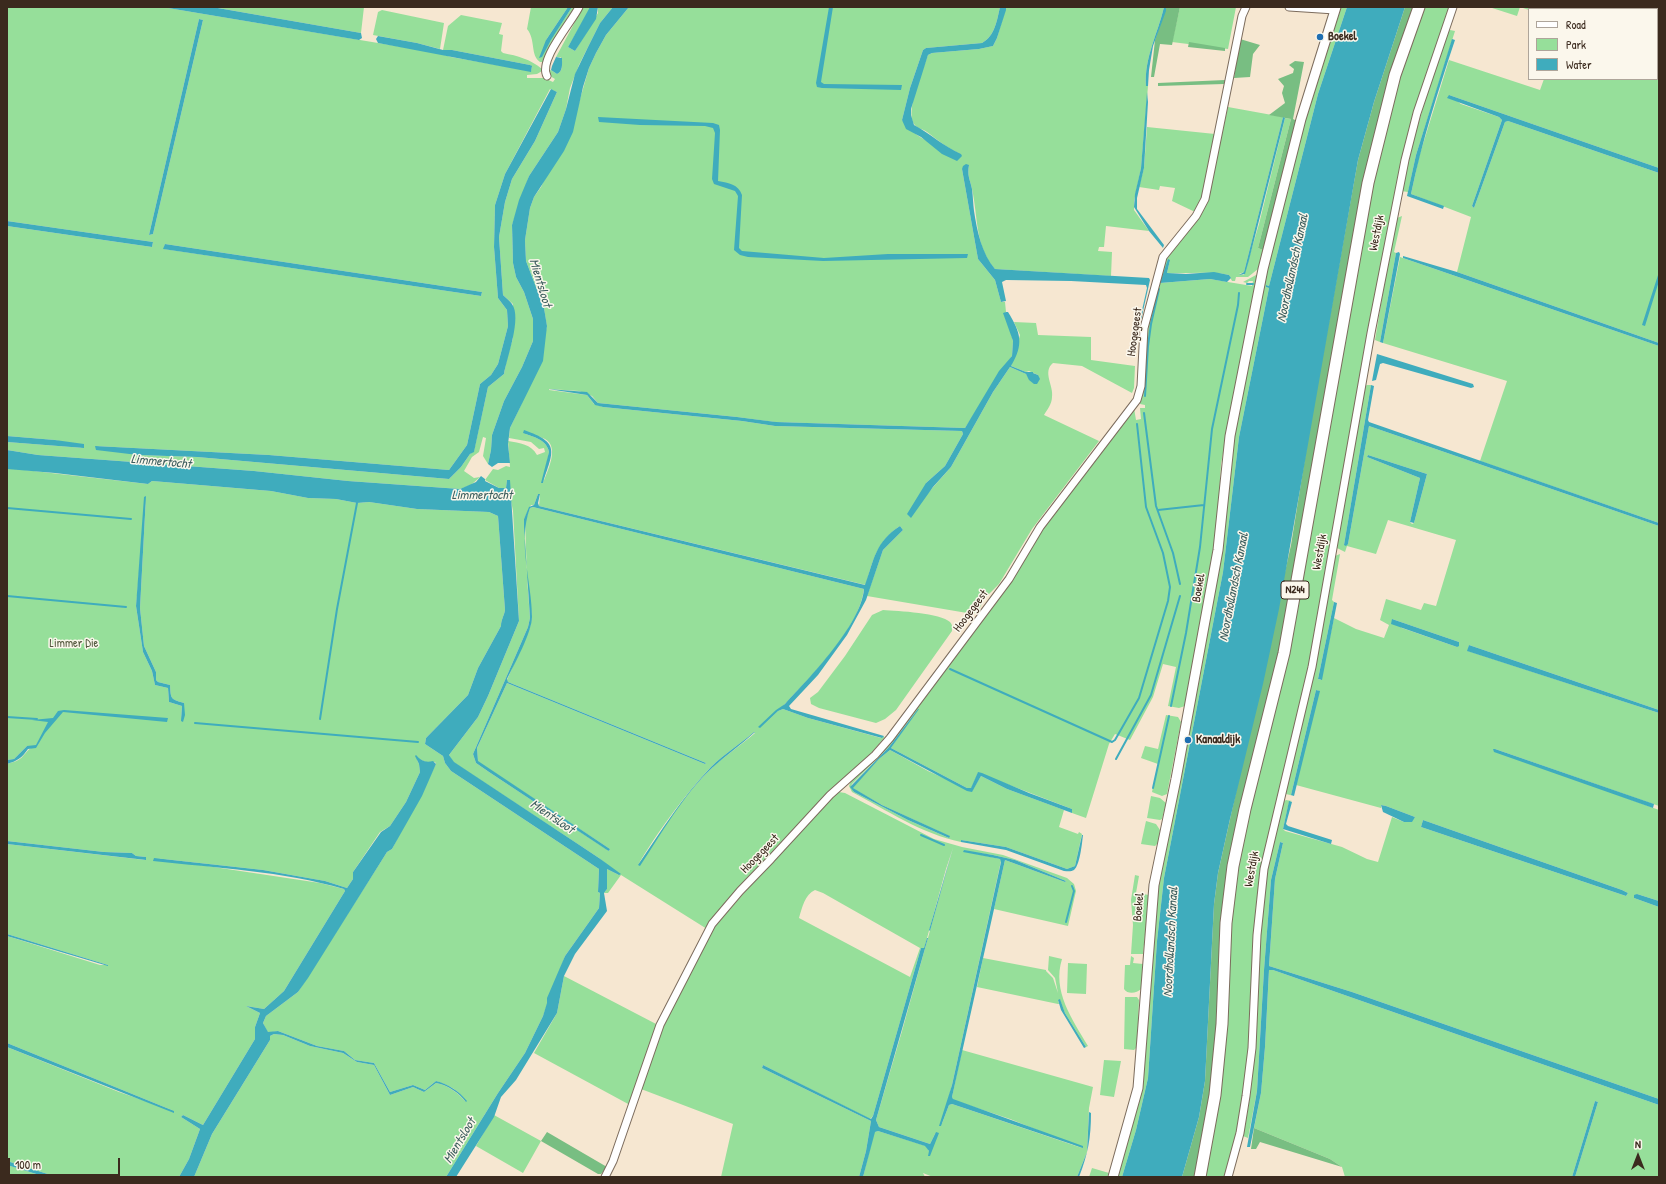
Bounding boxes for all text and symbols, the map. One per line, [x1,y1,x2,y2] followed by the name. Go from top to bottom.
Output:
[1528,8,1658,80] legend
[1566,16,1586,33] text: Road
[1328,30,1357,44] place label: Boekel
[1315,32,1325,42] marker: Boekel
[1566,36,1586,53] text: Park
[1566,56,1592,73] text: Water
[1274,213,1312,323] water label: Noordhollandsch Kanaal
[1366,214,1388,252] street label: Westdijk
[525,257,555,309] water label: Mientsloot
[1124,307,1146,357] street label: Hoogegeest
[130,452,192,472] water label: Limmertocht
[452,488,512,504] water label: Limmertocht
[1216,532,1252,642] water label: Noordhollandsch Kanaal
[1310,533,1330,571] street label: Westdijk
[1189,573,1209,603] street label: Boekel
[1281,581,1309,599] road number: N244
[950,587,992,635] street label: Hoogegeest
[50,637,98,651] park label: Limmer Die
[1196,733,1240,747] place label: Kanaaldijk
[1183,735,1193,745] marker: Kanaaldijk
[527,797,577,837] water label: Mientsloot
[738,831,782,877] street label: Hoogegeest
[1242,850,1262,888] street label: Westdijk
[1160,887,1182,997] water label: Noordhollandsch Kanaal
[1131,892,1147,922] street label: Boekel
[441,1116,479,1166] water label: Mientsloot
[1618,1136,1658,1176] north arrow
[1635,1137,1641,1151] text: N
[10,1150,122,1176] scale bar
[15,1156,41,1173] text: 100 m

